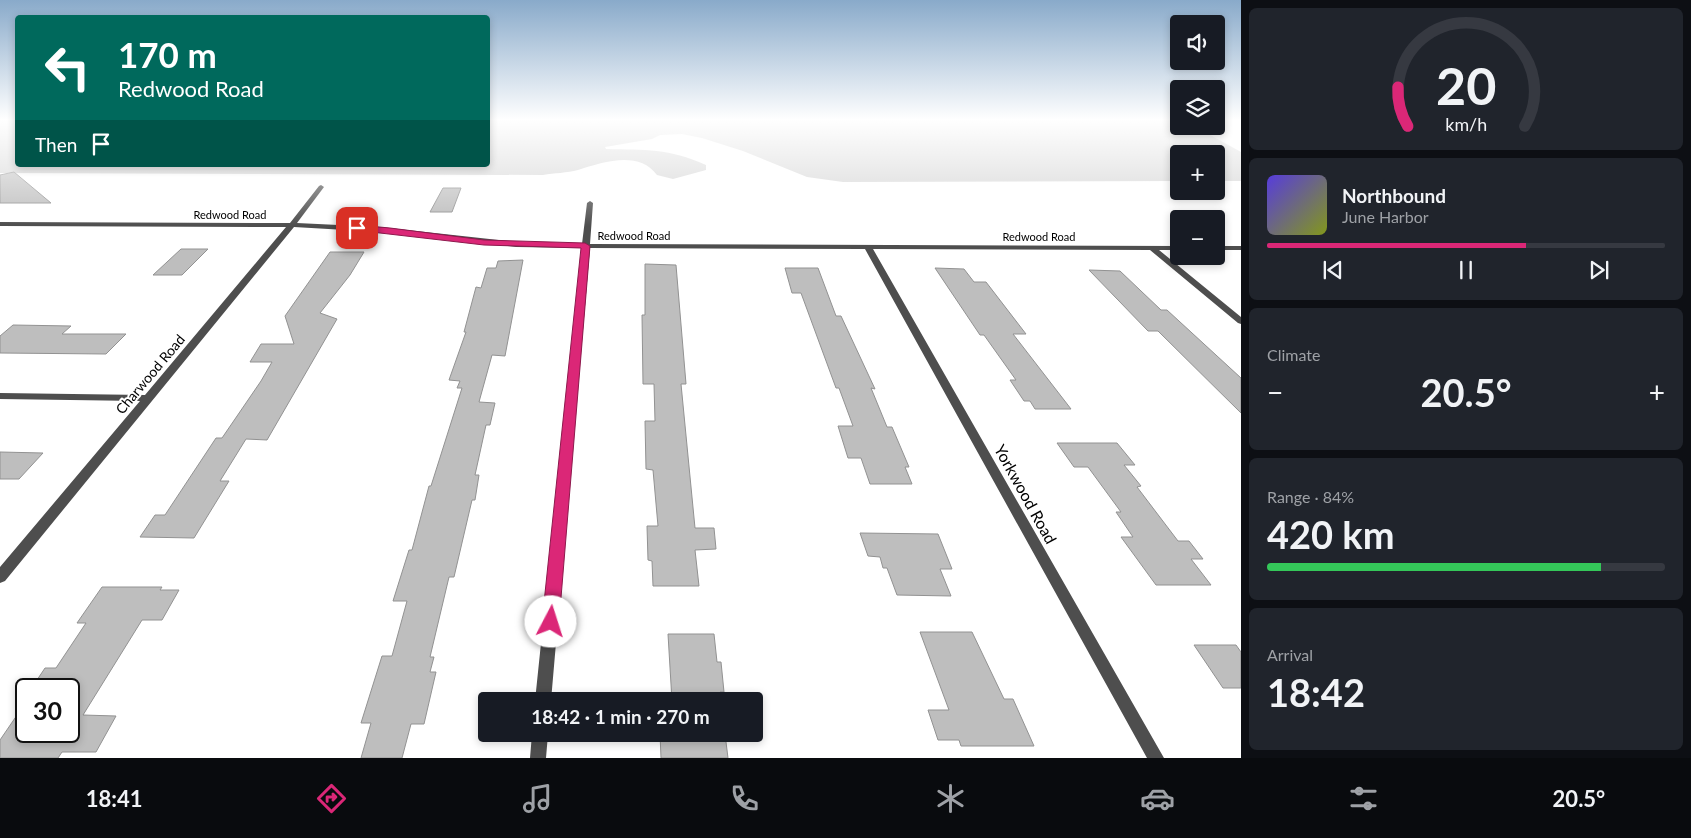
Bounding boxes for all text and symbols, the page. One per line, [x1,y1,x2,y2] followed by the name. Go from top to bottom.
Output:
[1170,15,1225,265] map controls
[1170,15,1225,70] button: sound
[118,33,217,75] text: 170 m
[35,35,100,100] icon: left
[1436,54,1496,116] text: 20
[118,75,264,102] text: Redwood Road
[1170,80,1225,135] button: layers
[1445,113,1487,135] text: km/h
[87,130,115,158] icon: arrive
[35,133,77,156] text: Then
[1170,145,1225,200] button: +
[1342,184,1446,207] text: Northbound
[336,207,378,249] pin
[1342,207,1429,226] text: June Harbor
[194,208,266,221] street label: Redwood Road
[1170,210,1225,265] button: −
[343,214,371,242] icon: arrive
[598,229,670,242] street label: Redwood Road
[1003,230,1075,243] street label: Redwood Road
[1319,256,1347,284] icon: previous
[1452,256,1480,284] icon: pause
[1585,256,1613,284] icon: next
[112,331,188,417] street label: Charwood Road
[1267,345,1320,364] text: Climate
[1421,369,1511,415] text: 20.5°
[1267,375,1283,409] text: −
[1649,375,1665,409] text: +
[991,441,1061,547] street label: Yorkwood Road
[1267,487,1354,506] text: Range · 84%
[1267,511,1395,557] text: 420 km
[524,595,576,647] position arrow
[1267,645,1313,664] text: Arrival
[1267,669,1365,715] text: 18:42
[15,678,80,743] speed limit sign: 30
[531,705,710,728] text: 18:42 · 1 min · 270 m
[314,781,349,816] icon: directions
[520,781,555,816] icon: music
[727,781,762,816] icon: phone
[933,781,968,816] icon: climate
[1140,781,1175,816] icon: car
[1346,781,1381,816] icon: filters
[86,785,142,812] text: 18:41
[1553,785,1605,812] text: 20.5°

